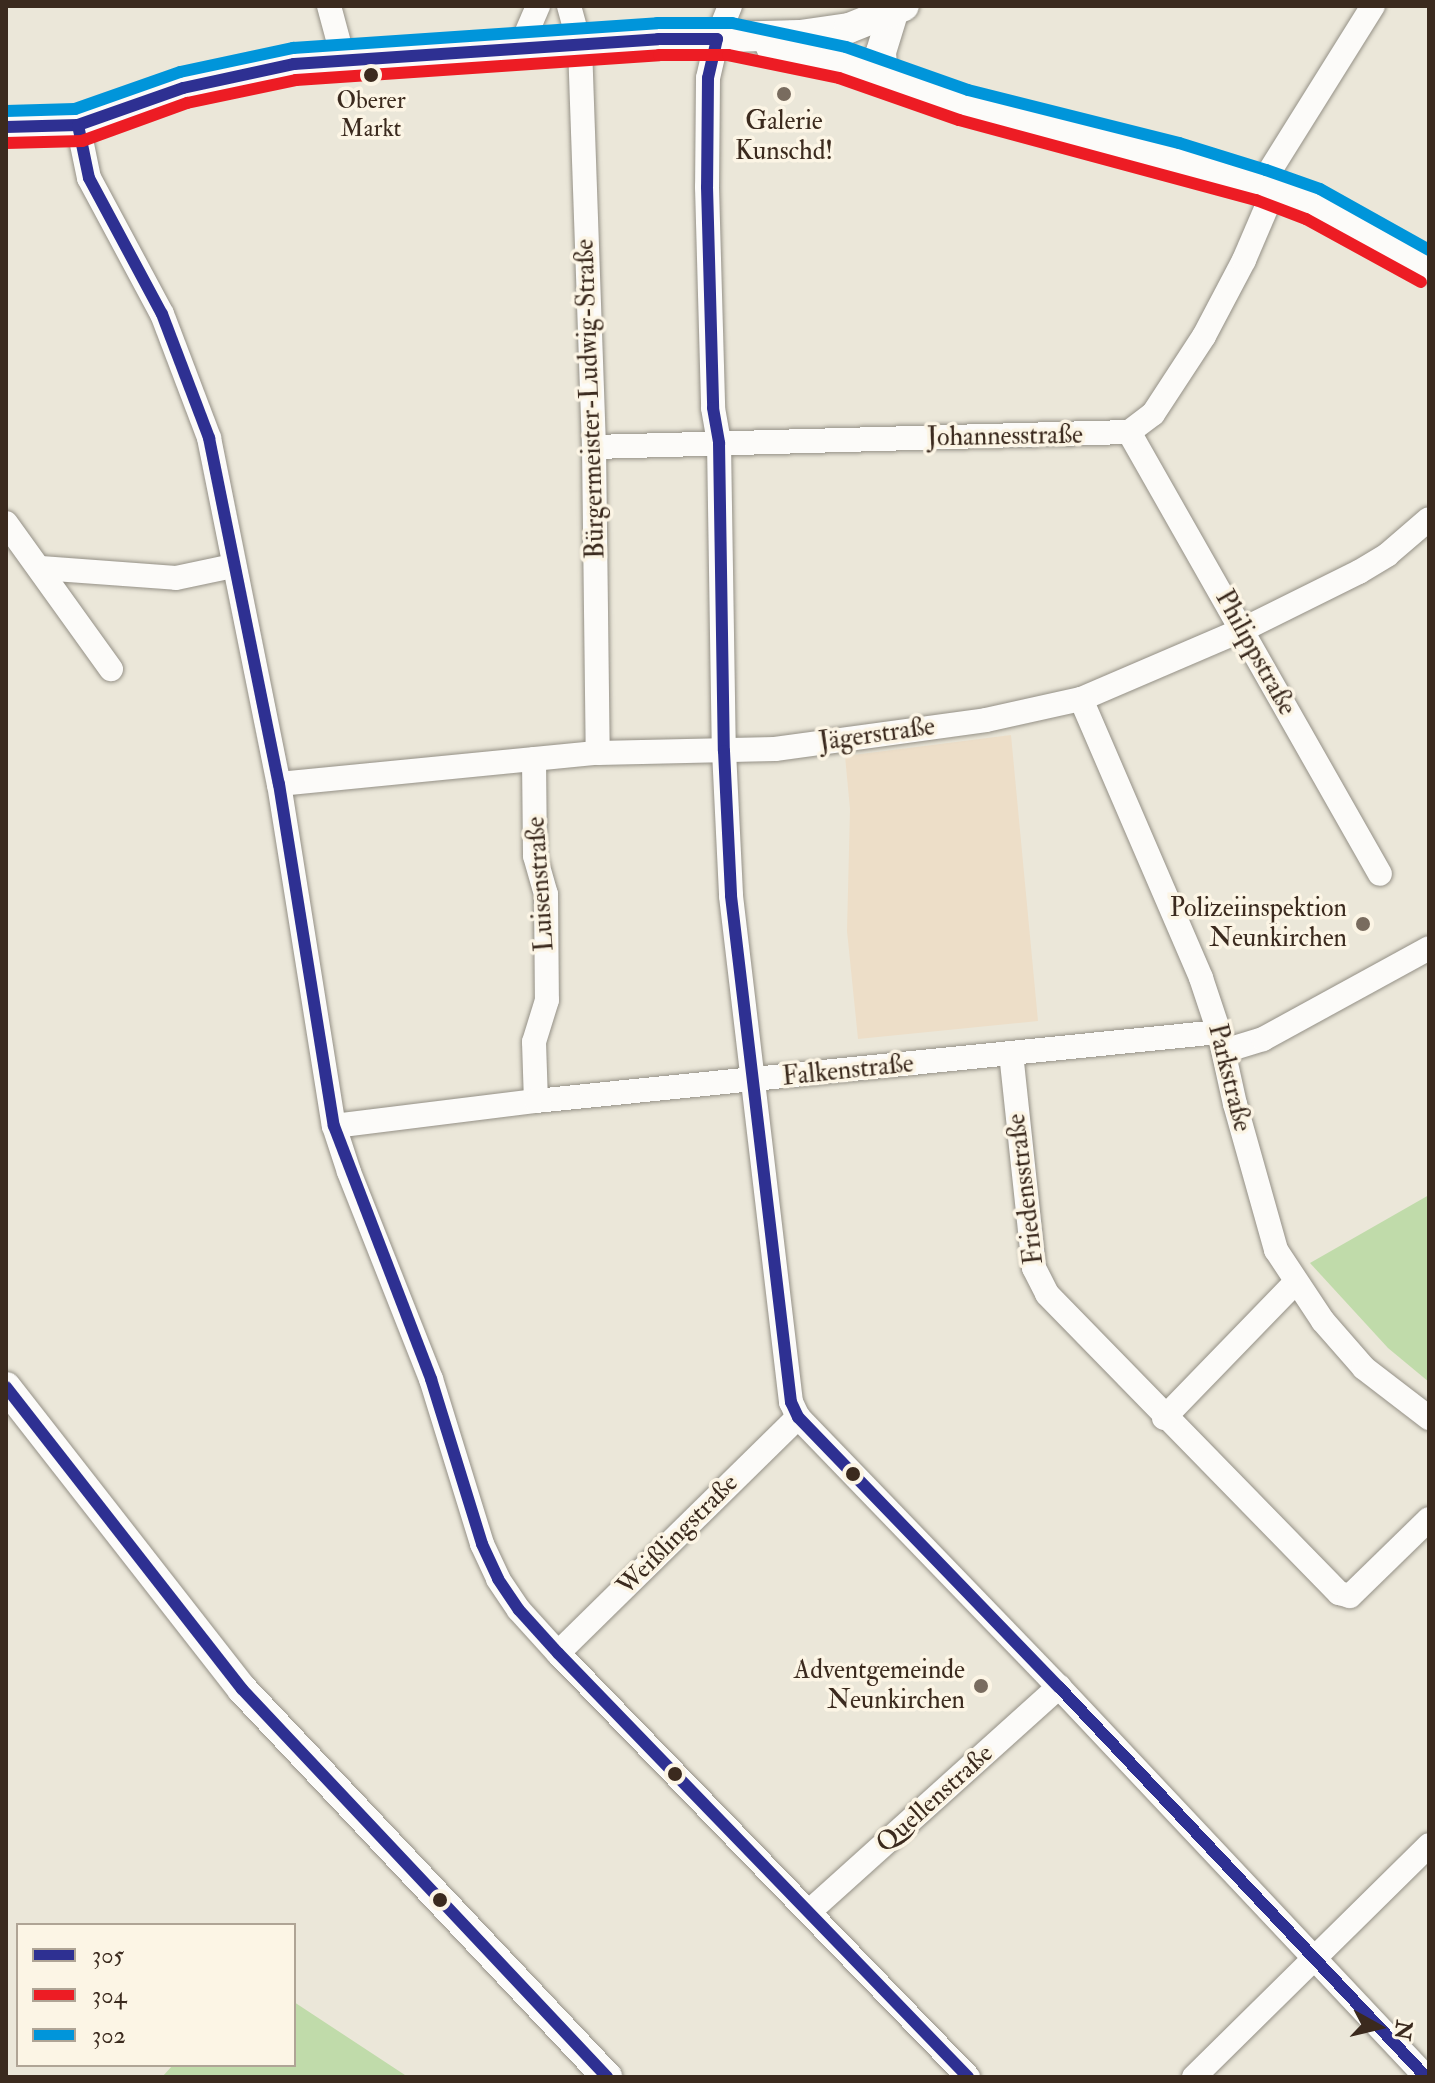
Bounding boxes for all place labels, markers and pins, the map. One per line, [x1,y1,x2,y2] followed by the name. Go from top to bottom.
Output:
[363,67,379,83] marker: Oberer Markt
[775,85,793,103] marker: Galerie Kunschd!
[336,87,406,143] place label: Oberer Markt
[735,106,833,168] place label: Galerie Kunschd!
[1170,893,1347,954] place label: Polizeiinspektion Neunkirchen
[1354,915,1372,933] marker: Polizeiinspektion Neunkirchen
[845,1466,861,1482] unlabelled marker
[794,1655,965,1716] place label: Adventgemeinde Neunkirchen
[972,1677,990,1695] marker: Adventgemeinde Neunkirchen
[667,1766,683,1782] unlabelled marker
[432,1892,448,1908] unlabelled marker

